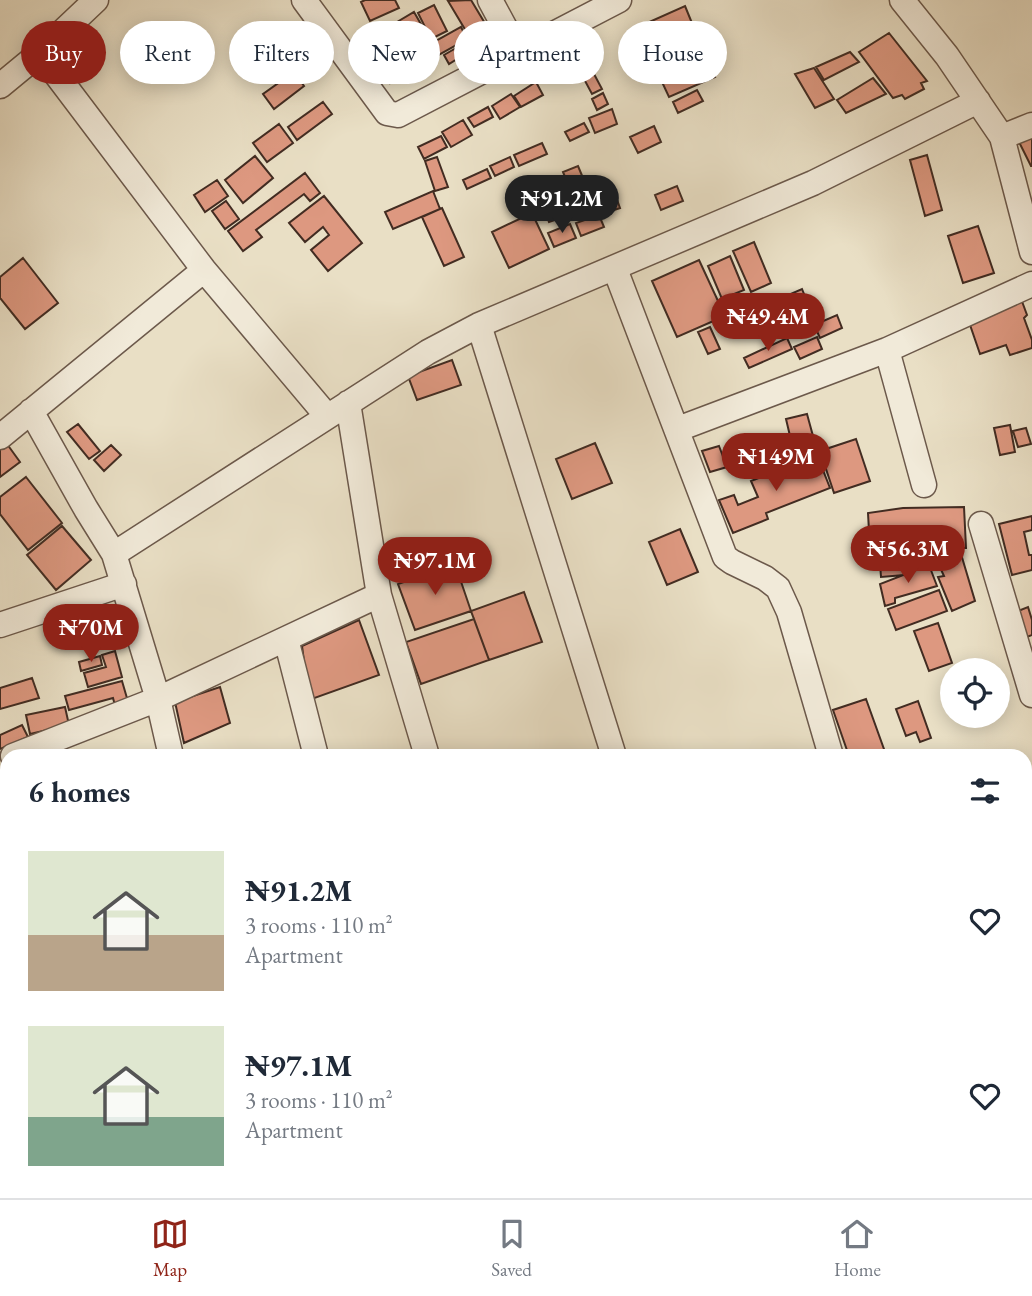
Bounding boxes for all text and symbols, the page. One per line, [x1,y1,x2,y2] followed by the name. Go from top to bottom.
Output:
[21,21,106,84] chip: Buy
[120,21,215,84] chip: Rent
[229,21,334,84] chip: Filters
[348,21,440,84] chip: New
[454,21,604,84] chip: Apartment
[618,21,727,84] chip: House
[505,176,619,235] pin: ₦91.2M
[521,183,603,213] text: ₦91.2M
[711,294,825,353] pin: ₦49.4M
[727,301,809,331] text: ₦49.4M
[727,434,825,493] pin: ₦149M
[738,441,814,471] text: ₦149M
[851,526,965,585] pin: ₦56.3M
[867,533,949,563] text: ₦56.3M
[378,538,492,597] pin: ₦97.1M
[394,545,476,575] text: ₦97.1M
[50,604,132,664] pin: ₦70M
[59,612,123,642] text: ₦70M
[940,658,1010,728] map controls
[940,658,1010,728] button: locate
[28,772,130,811] text: 6 homes
[966,772,1004,810] icon: filters
[245,871,352,910] text: ₦91.2M
[84,879,168,963] icon: home
[966,902,1004,940] icon: heart
[245,910,393,940] text: 3 rooms · 110 m²
[245,940,343,970] text: Apartment
[245,1046,352,1085] text: ₦97.1M
[84,1054,168,1138] icon: home
[966,1077,1004,1115] icon: heart
[245,1085,393,1115] text: 3 rooms · 110 m²
[245,1115,343,1145] text: Apartment
[151,1215,189,1282] tab: Map
[491,1215,532,1282] tab: Saved
[834,1215,881,1282] tab: Home

